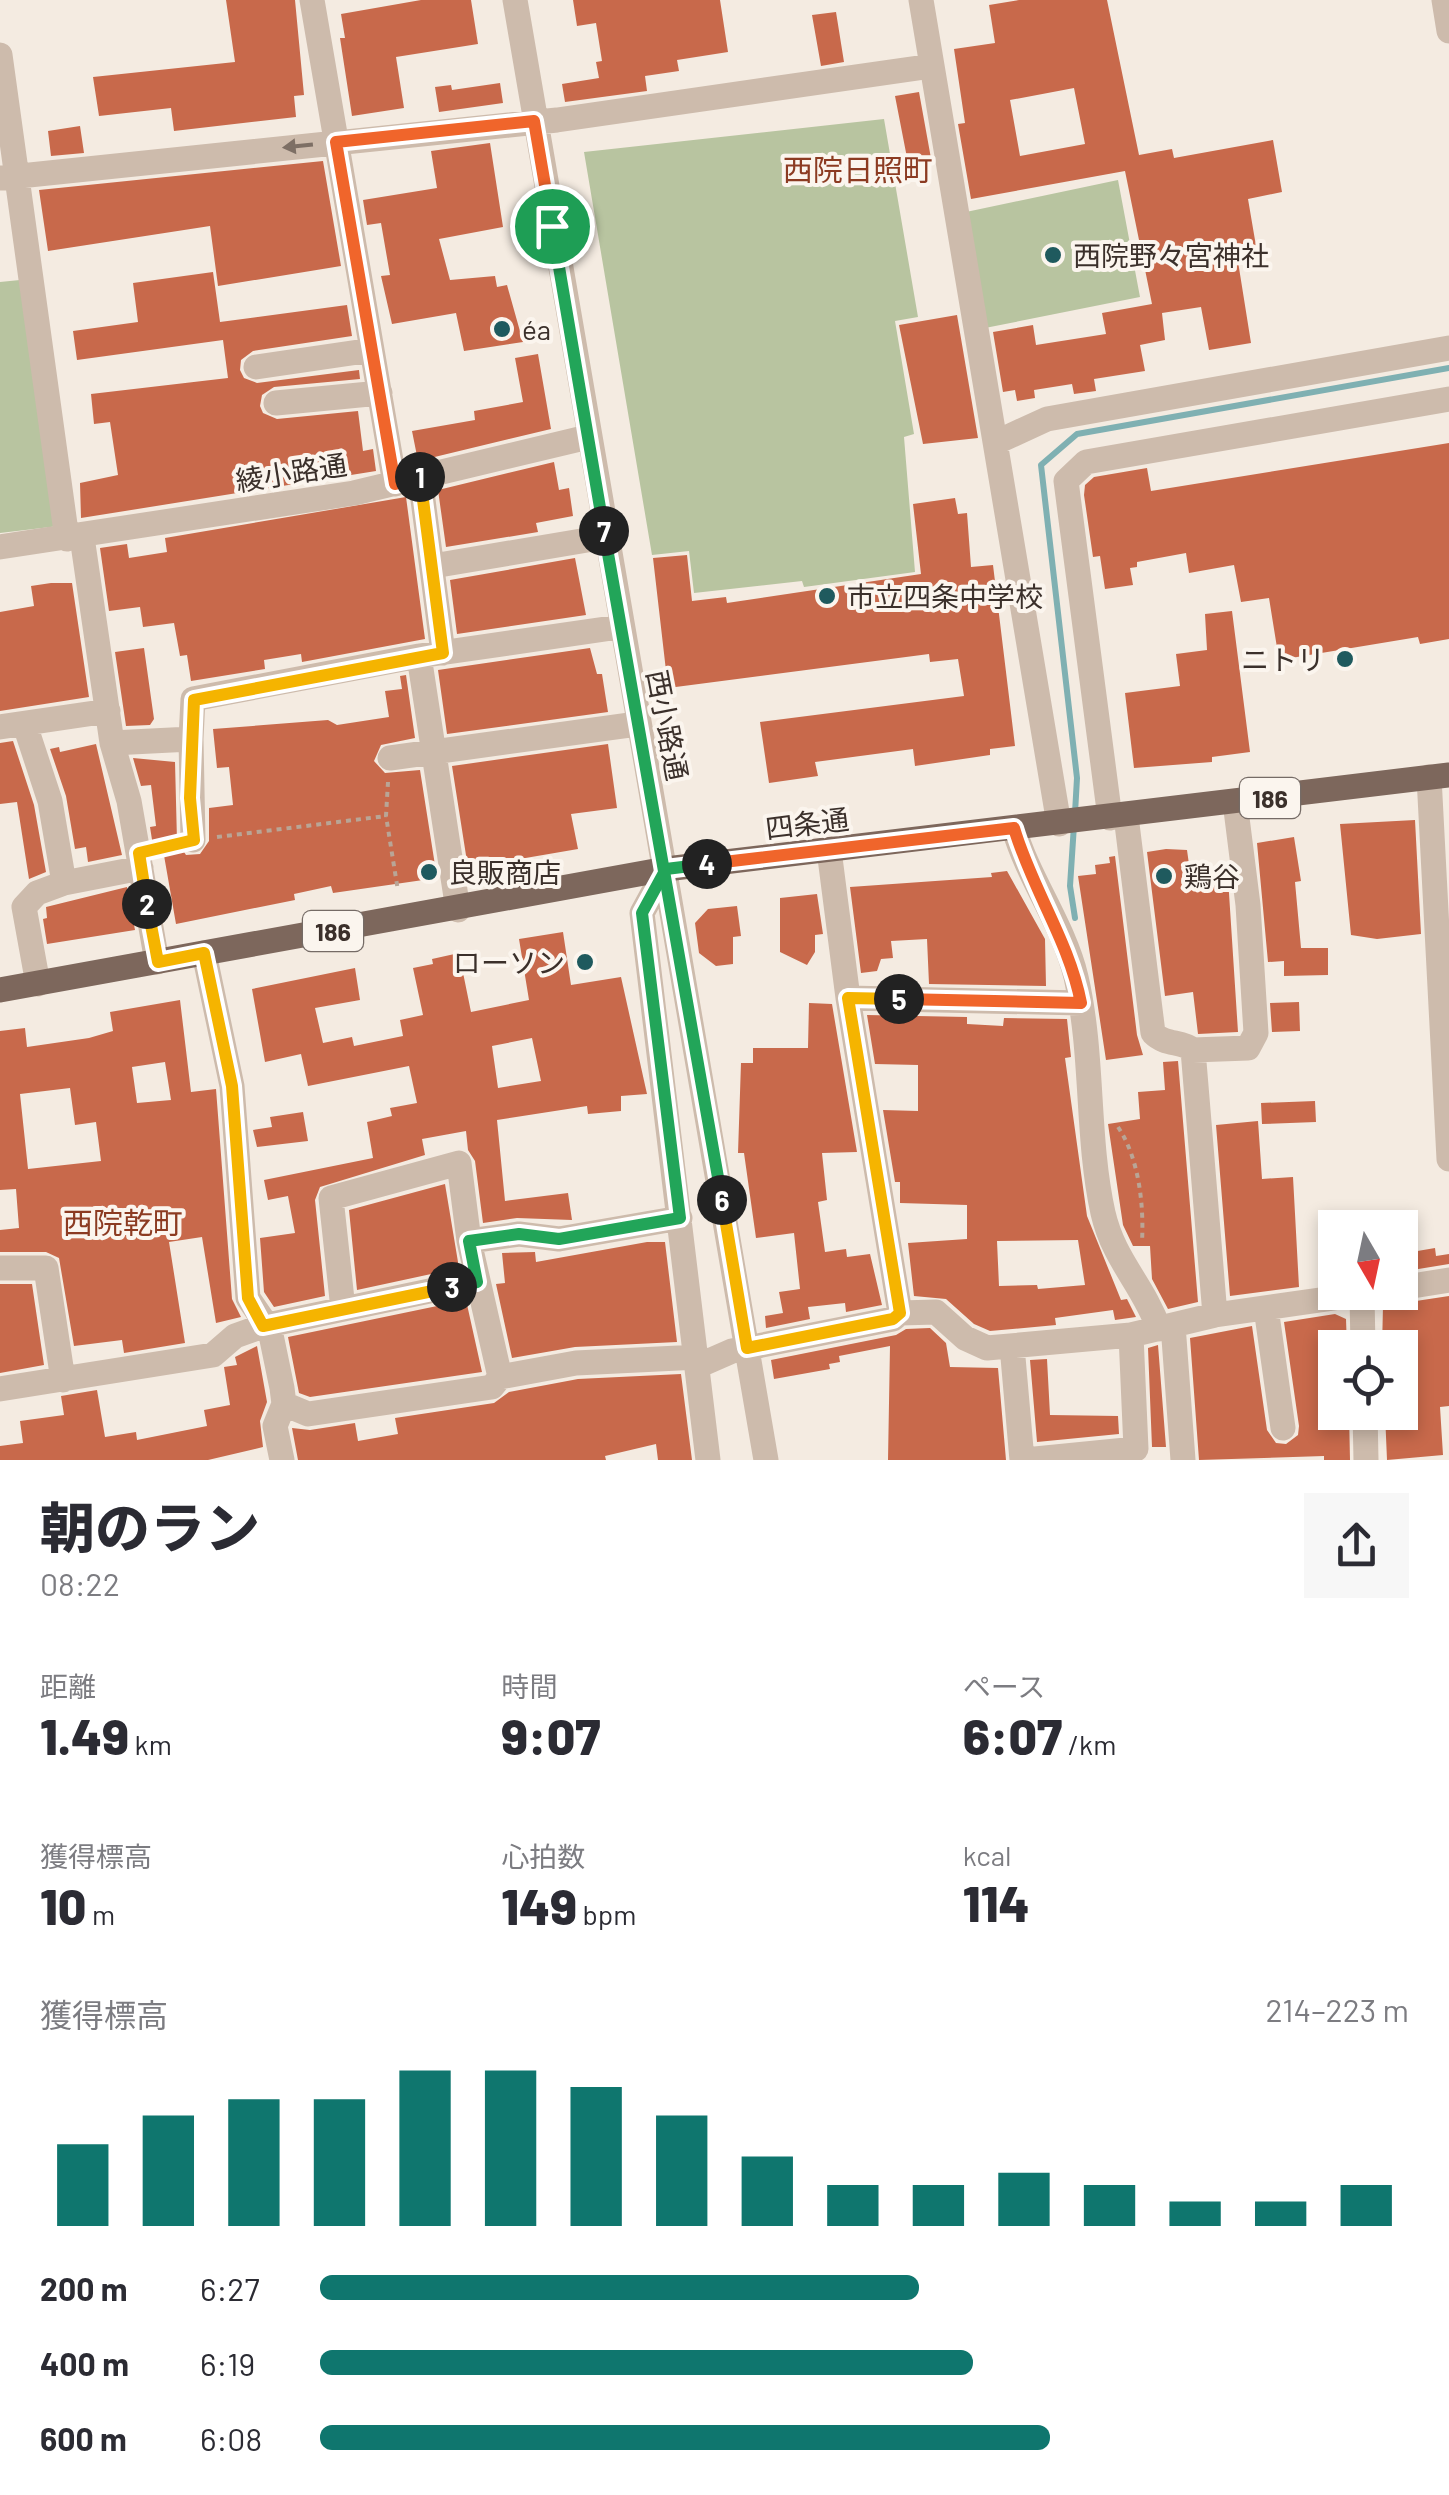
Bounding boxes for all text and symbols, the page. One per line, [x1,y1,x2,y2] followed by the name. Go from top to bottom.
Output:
[281,138,313,154] one-way arrow
[783,151,933,187] district label: 西院日照町
[510,184,595,269] pin
[525,199,580,254] icon: arrive
[1073,238,1269,272] place label: 西院野々宮神社
[1042,244,1064,266] marker: 西院野々宮神社
[522,312,551,346] place label: éa
[491,318,513,340] marker: éa
[233,446,349,498] street label: 綾小路通
[395,452,445,502] pin: 1
[415,460,425,494] text: 1
[579,506,629,556] pin: 7
[597,514,611,548] text: 7
[847,579,1043,613] place label: 市立四条中学校
[816,585,838,607] marker: 市立四条中学校
[1241,642,1325,676] place label: ニトリ
[1334,648,1356,670] marker: ニトリ
[641,667,695,783] street label: 西小路通
[1240,778,1300,818] road number: 186
[763,801,851,845] street label: 四条通
[682,839,732,889] pin: 4
[699,847,715,881] text: 4
[449,855,561,889] place label: 良販商店
[1184,859,1240,893] place label: 鶏谷
[418,861,440,883] marker: 良販商店
[1153,865,1175,887] marker: 鶏谷
[122,879,172,929] pin: 2
[139,887,155,921] text: 2
[303,911,363,951] road number: 186
[453,945,565,979] place label: ローソン
[574,951,596,973] marker: ローソン
[874,974,924,1024] pin: 5
[891,982,907,1016] text: 5
[697,1175,747,1225] pin: 6
[714,1183,730,1217] text: 6
[63,1204,183,1240] district label: 西院乾町
[1318,1210,1418,1310] north arrow
[1318,1210,1418,1430] map controls
[427,1262,477,1312] pin: 3
[444,1270,460,1304] text: 3
[1318,1330,1418,1430] button: locate
[40,1493,260,1559] text: 朝のラン
[1304,1493,1409,1598] button: share
[40,1564,120,1602] text: 08:22
[40,1669,96,1703] text: 距離
[501,1669,557,1703] text: 時間
[963,1669,1045,1703] text: ペース
[40,1705,129,1765] text: 1.49
[501,1705,600,1765] text: 9:07
[963,1705,1062,1765] text: 6:07
[129,1727,172,1761] text: km
[1062,1727,1116,1761] text: /km
[963,1838,1011,1872] text: kcal
[40,1839,152,1873] text: 獲得標高
[501,1839,585,1873] text: 心拍数
[963,1872,1030,1932] text: 114
[40,1875,86,1935] text: 10
[501,1875,577,1935] text: 149
[86,1897,115,1931] text: m
[577,1897,637,1931] text: bpm
[1266,1990,1409,2028] text: 214–223 m
[40,1995,168,2033] text: 獲得標高
[40,2269,128,2307] text: 200 m
[200,2269,260,2307] text: 6:27
[40,2344,129,2382] text: 400 m
[200,2344,255,2382] text: 6:19
[40,2419,127,2457] text: 600 m
[200,2419,262,2457] text: 6:08

